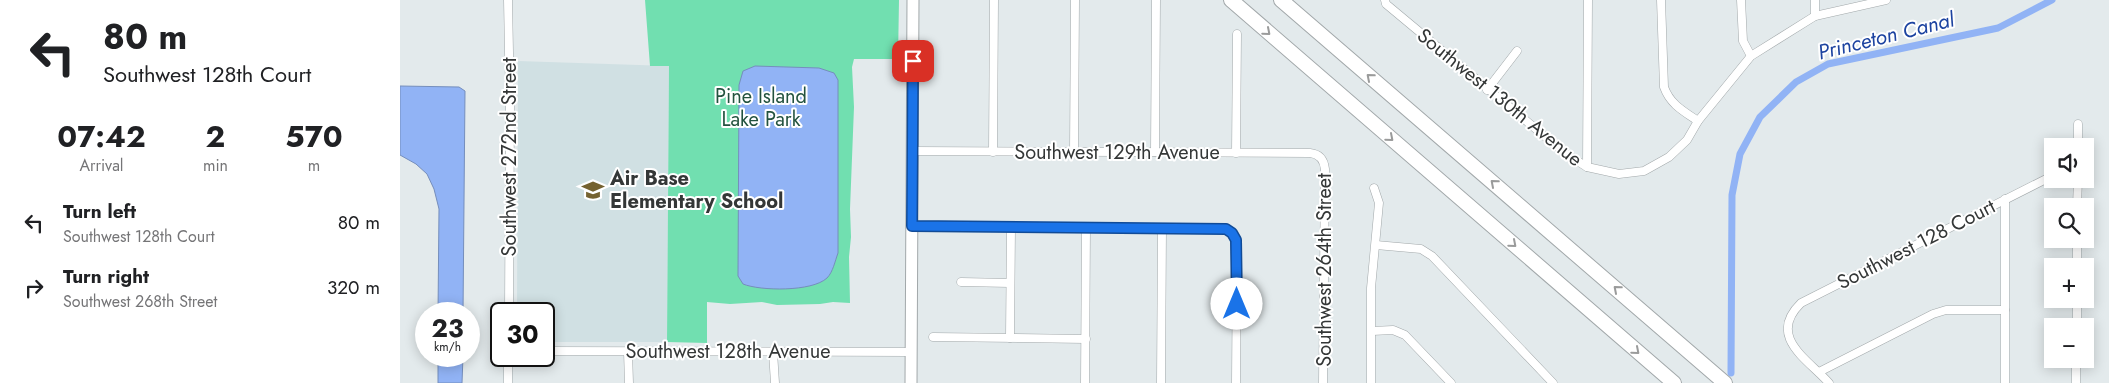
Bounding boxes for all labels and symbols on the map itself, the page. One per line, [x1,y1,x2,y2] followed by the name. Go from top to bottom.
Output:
[1815,4,1959,67] water label: Princeton Canal
[1411,21,1589,173] street label: Southwest 130th Avenue
[1262,26,1271,35] one-way arrow
[892,40,934,82] pin
[495,57,524,256] street label: Southwest 272nd Street
[1367,74,1376,83] one-way arrow
[715,82,807,134] park label: Pine Island Lake Park
[1385,133,1394,142] one-way arrow
[1014,138,1220,167] street label: Southwest 129th Avenue
[609,164,783,216] place label: Air Base Elementary School
[1310,173,1339,367] street label: Southwest 264th Street
[580,177,606,203] school or university icon: Air Base Elementary School
[1490,179,1499,188] one-way arrow
[1832,192,2001,297] street label: Southwest 128 Court
[1508,239,1517,248] one-way arrow
[1210,277,1262,329] position arrow
[1613,285,1622,294] one-way arrow
[490,302,555,367] speed limit sign: 30
[626,337,830,366] street label: Southwest 128th Avenue
[1631,345,1640,354] one-way arrow

